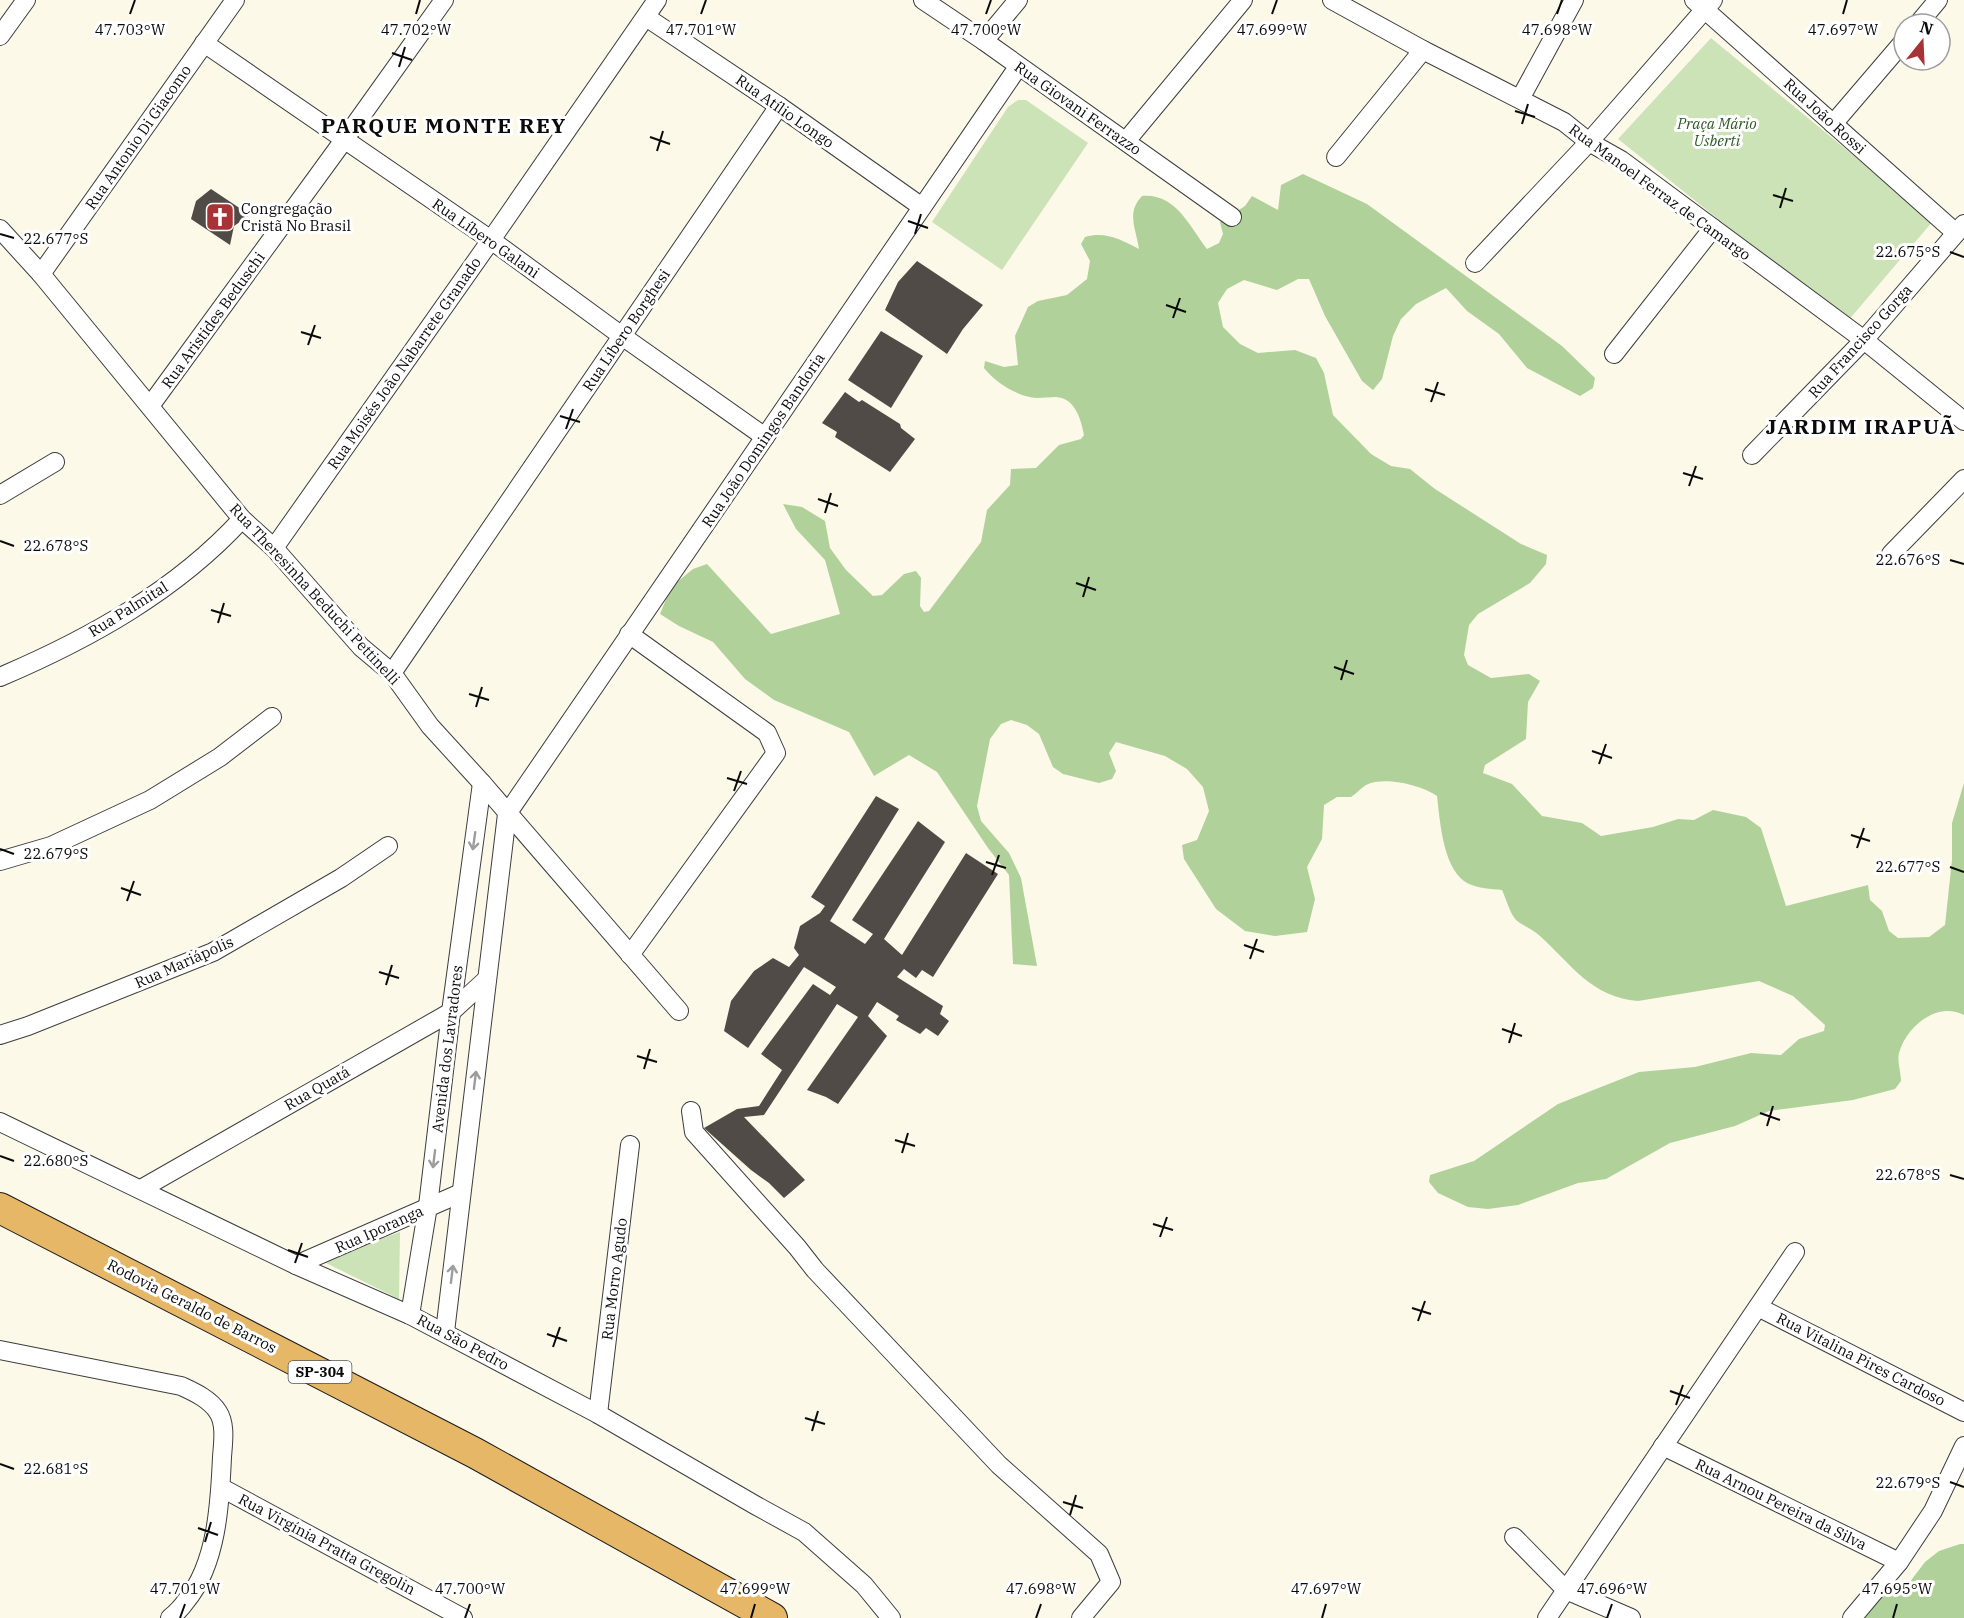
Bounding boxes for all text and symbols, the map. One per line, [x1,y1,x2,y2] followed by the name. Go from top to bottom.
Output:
[1892,12,1952,72] north arrow
[1918,16,1936,39] text: N
[95,20,166,39] text: 47.703°W
[381,20,452,39] text: 47.702°W
[666,20,737,39] text: 47.701°W
[951,20,1022,39] text: 47.700°W
[1237,20,1308,39] text: 47.699°W
[1522,20,1593,39] text: 47.698°W
[1808,20,1879,39] text: 47.697°W
[1011,57,1145,159] street label: Rua Giovani Ferrazzo
[81,61,195,213] street label: Rua Antonio Di Giacomo
[732,70,838,152] street label: Rua Atílio Longo
[1780,74,1870,158] street label: Rua João Rossi
[321,111,567,139] district label: PARQUE MONTE REY
[1676,114,1757,150] park label: Praça Mário Usberti
[1565,120,1755,264] street label: Rua Manoel Ferraz de Camargo
[429,194,543,282] street label: Rua Líbero Galani
[241,199,351,235] place label: Congregação Cristã No Brasil
[204,201,236,233] church icon: Congregação Cristã No Brasil
[24,229,88,248] text: 22.677°S
[1876,242,1940,261] text: 22.675°S
[157,248,269,392] street label: Rua Aristides Beduschi
[323,253,485,473] street label: Rua Moisés João Nabarrete Granado
[578,265,674,395] street label: Rua Líbero Borghesi
[1804,280,1916,402] street label: Rua Francisco Gorga
[697,349,829,531] street label: Rua João Domingos Bandoria
[1766,412,1956,440] district label: JARDIM IRAPUÃ
[226,499,404,689] street label: Rua Theresinha Beduchi Pettinelli
[24,536,88,555] text: 22.678°S
[1876,550,1940,569] text: 22.676°S
[85,577,171,641] street label: Rua Palmital
[468,831,479,850] one-way arrow
[24,844,88,863] text: 22.679°S
[1876,857,1940,876] text: 22.677°S
[132,932,236,992] street label: Rua Mariápolis
[427,964,467,1134] street label: Avenida dos Lavradores
[281,1062,353,1114] street label: Rua Quatá
[469,1071,480,1091] one-way arrow
[428,1149,439,1169] one-way arrow
[24,1151,88,1170] text: 22.680°S
[1876,1165,1940,1184] text: 22.678°S
[332,1201,426,1257] street label: Rua Iporanga
[597,1217,631,1341] street label: Rua Morro Agudo
[104,1255,280,1357] street label: Rodovia Geraldo de Barros
[446,1264,457,1284] one-way arrow
[1774,1308,1948,1410] street label: Rua Vitalina Pires Cardoso
[414,1310,512,1374] street label: Rua São Pedro
[288,1361,352,1383] road number: SP-304
[1692,1454,1870,1554] street label: Rua Arnou Pereira da Silva
[24,1459,88,1478] text: 22.681°S
[1876,1473,1940,1492] text: 22.679°S
[235,1489,419,1599] street label: Rua Virgínia Pratta Gregolin
[150,1579,221,1598] text: 47.701°W
[435,1579,506,1598] text: 47.700°W
[720,1579,791,1598] text: 47.699°W
[1006,1579,1077,1598] text: 47.698°W
[1291,1579,1362,1598] text: 47.697°W
[1577,1579,1648,1598] text: 47.696°W
[1862,1579,1933,1598] text: 47.695°W

